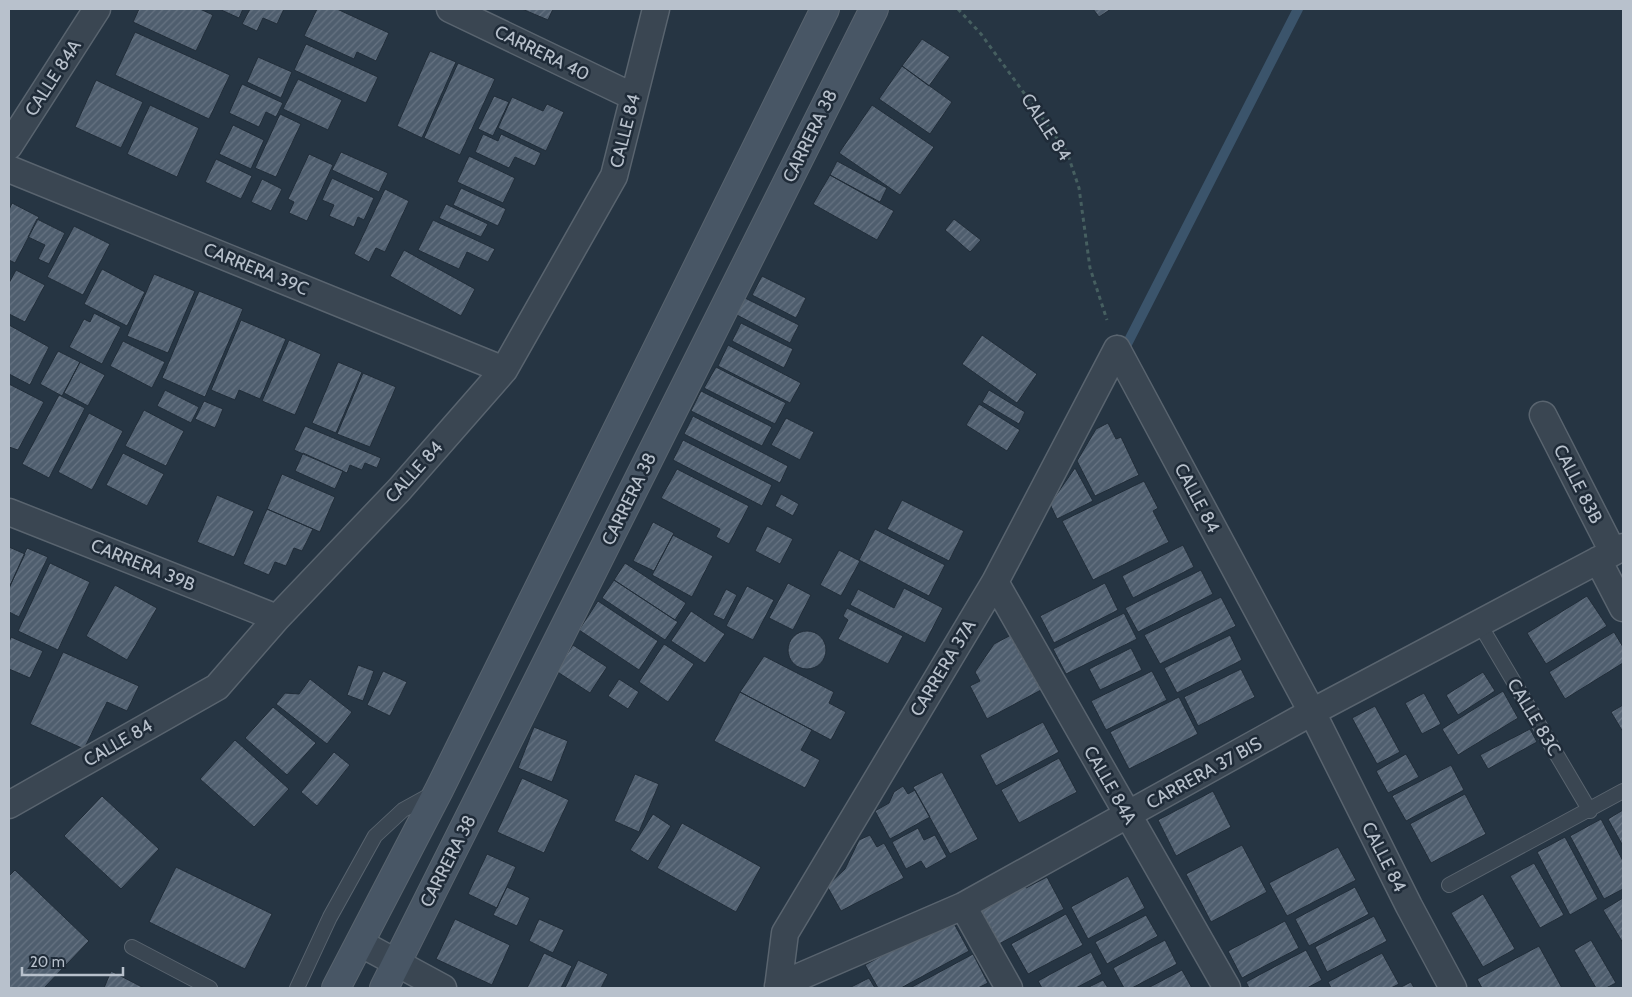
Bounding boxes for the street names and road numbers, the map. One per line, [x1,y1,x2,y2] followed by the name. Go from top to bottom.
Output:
[491,21,593,85] street label: CARRERA 40
[20,36,86,120] street label: CALLE 84A
[778,86,842,186] street label: CARRERA 38
[1016,89,1076,165] street label: CALLE 84
[605,92,645,170] street label: CALLE 84
[200,238,312,300] street label: CARRERA 39C
[381,437,447,507] street label: CALLE 84
[1549,441,1607,527] street label: CALLE 83B
[597,449,661,549] street label: CARRERA 38
[1170,459,1224,537] street label: CALLE 84
[88,534,199,596] street label: CARRERA 39B
[906,616,980,720] street label: CARRERA 37A
[1502,674,1566,760] street label: CALLE 83C
[80,715,156,771] street label: CALLE 84
[1142,732,1266,814] street label: CARRERA 37 BIS
[1079,742,1141,828] street label: CALLE 84A
[415,811,481,911] street label: CARRERA 38
[1357,818,1411,896] street label: CALLE 84

